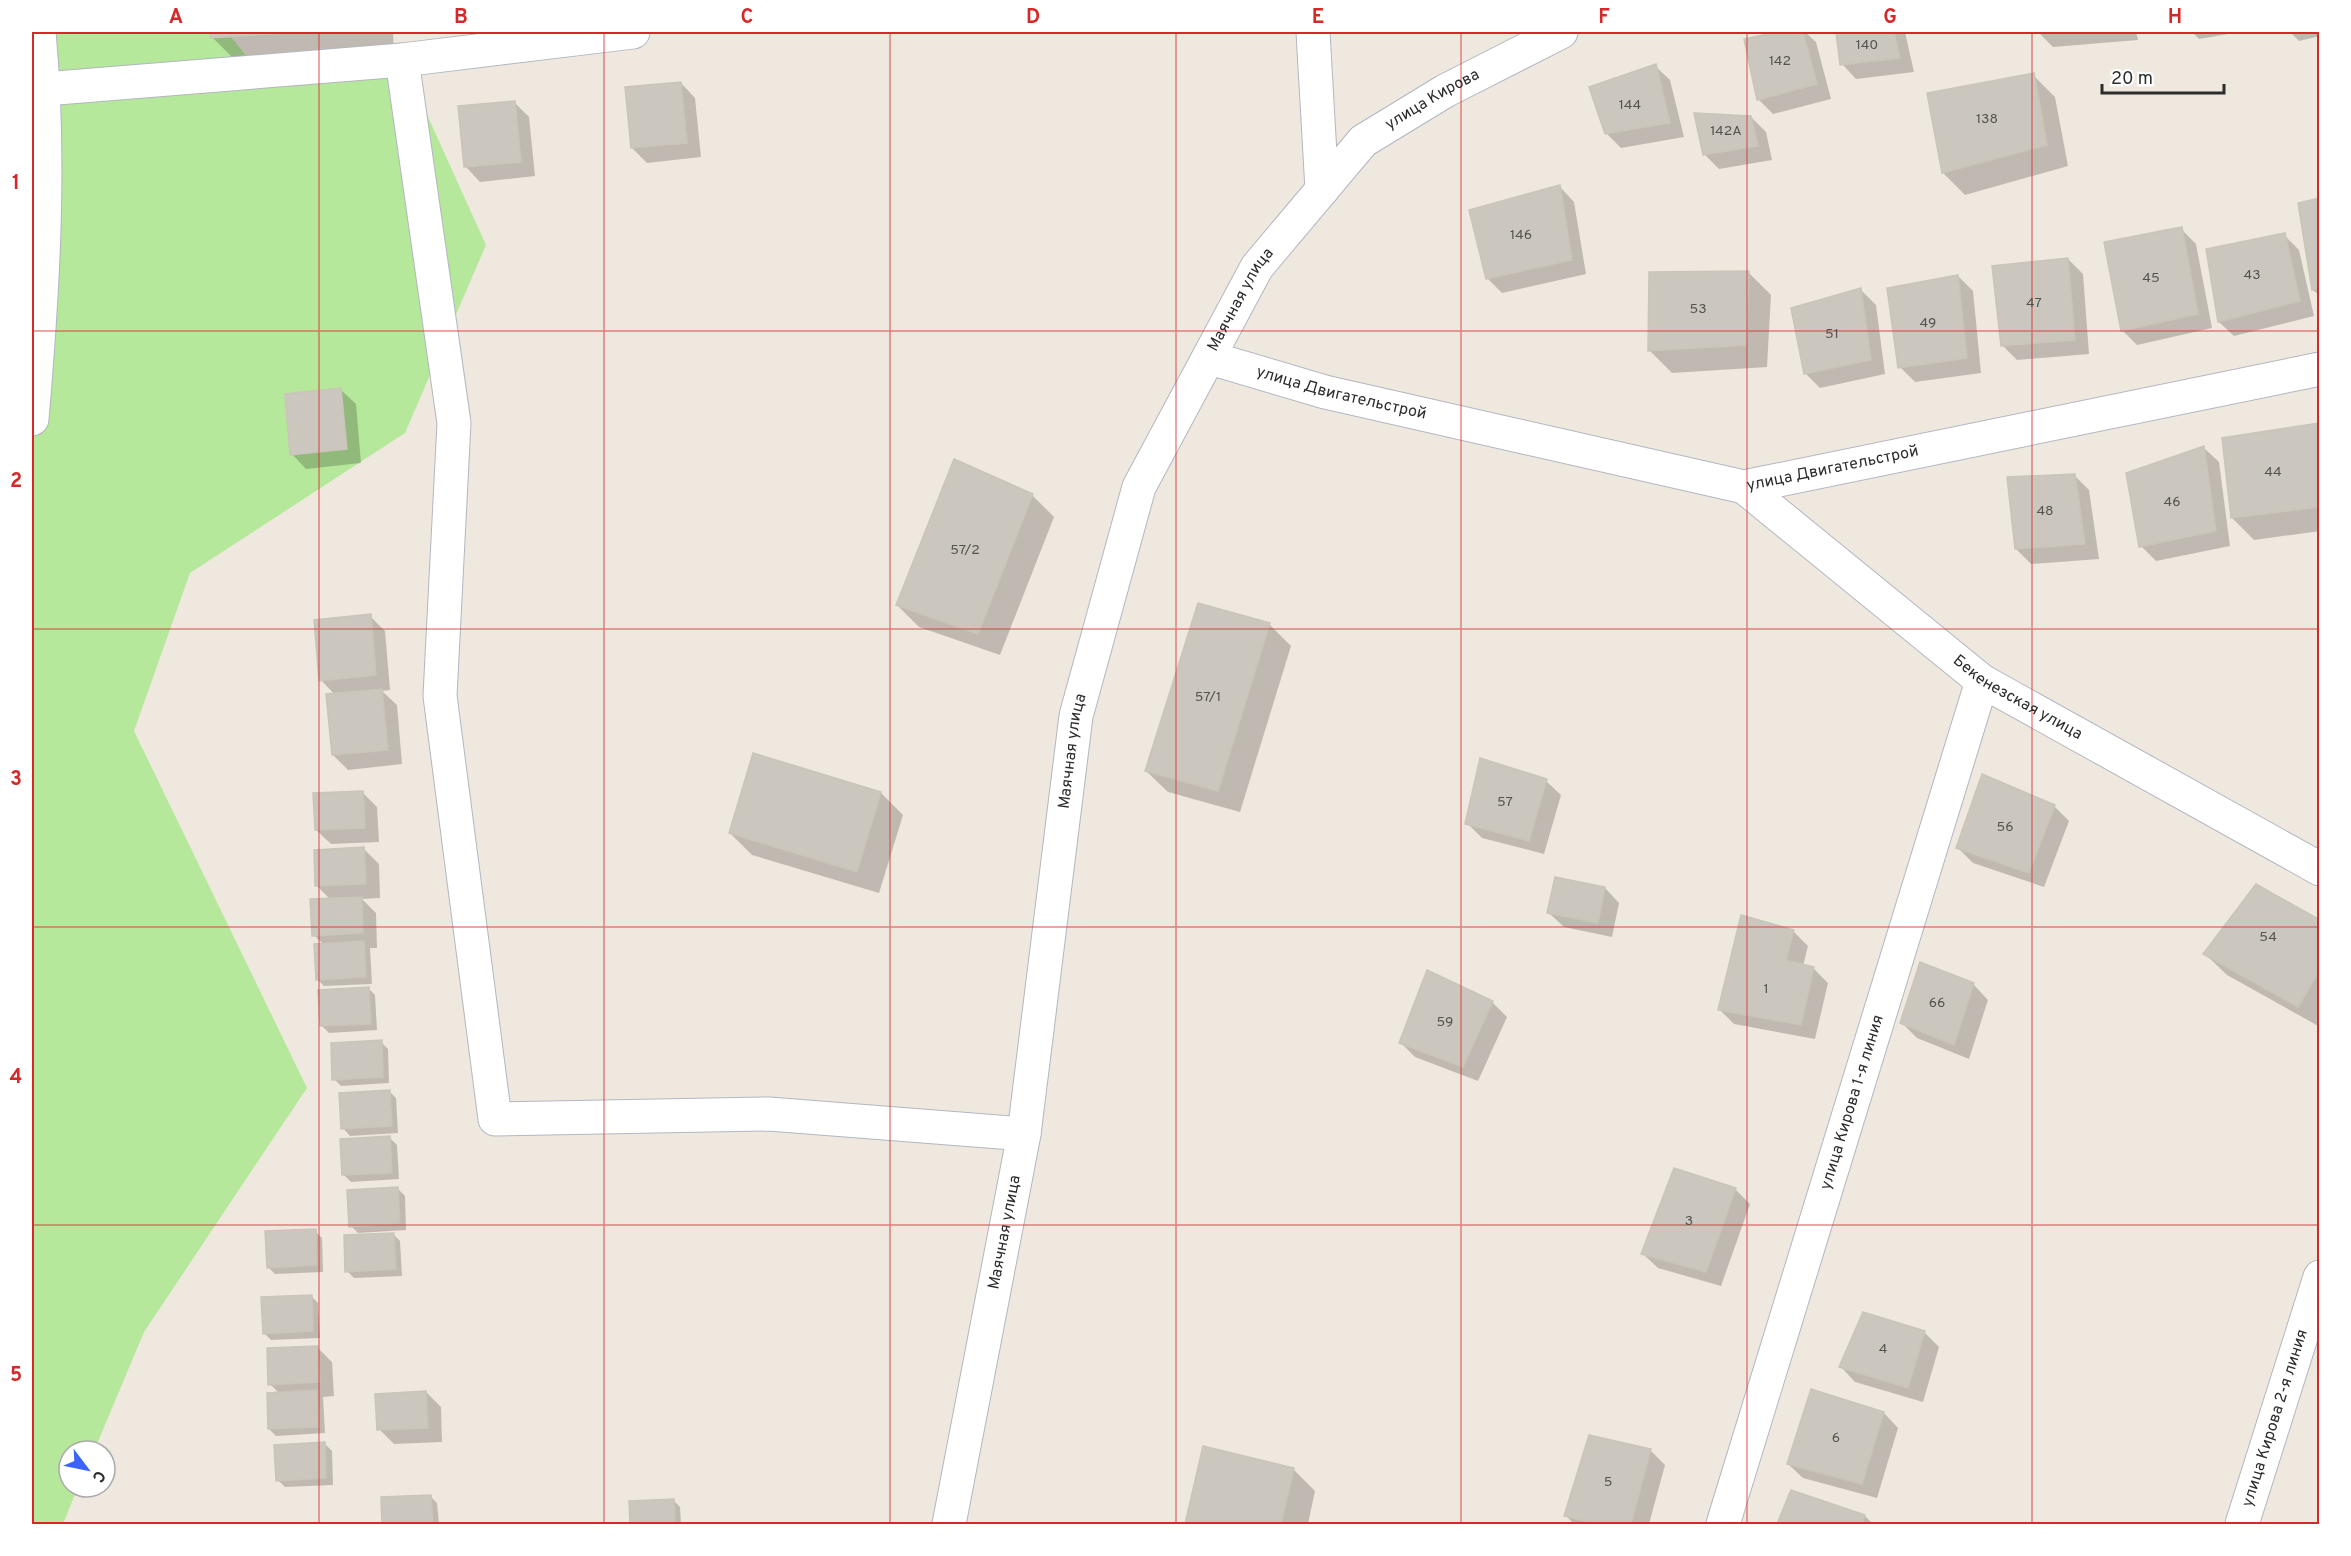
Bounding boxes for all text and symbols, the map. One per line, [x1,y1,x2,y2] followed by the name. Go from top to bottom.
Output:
[169,5,183,31] text: A
[454,5,468,31] text: B
[741,5,753,31] text: C
[1026,5,1040,31] text: D
[1312,5,1324,31] text: E
[1598,5,1610,31] text: F
[1883,5,1897,31] text: G
[2168,5,2182,31] text: H
[1856,37,1878,54] house number: 140
[1769,53,1791,70] house number: 142
[2102,57,2224,95] scale bar
[1382,65,1483,135] street label: улица Кирова
[2111,68,2153,91] text: 20 m
[1619,97,1641,114] house number: 144
[1976,111,1998,128] house number: 138
[1710,123,1742,140] house number: 142А
[12,171,20,197] text: 1
[1510,227,1532,244] house number: 146
[1203,244,1278,355] street label: Маячная улица
[2243,267,2261,284] house number: 43
[2142,270,2160,287] house number: 45
[2026,295,2042,312] house number: 47
[1689,301,1707,318] house number: 53
[1920,315,1936,332] house number: 49
[1825,326,1839,343] house number: 51
[1254,362,1428,425] street label: улица Двигательстрой
[1745,441,1920,496] street label: улица Двигательстрой
[2264,464,2282,481] house number: 44
[10,469,22,495] text: 2
[2163,494,2181,511] house number: 46
[2036,503,2054,520] house number: 48
[950,542,980,559] house number: 57/2
[1948,651,2086,745] street label: Бекенезская улица
[1195,689,1221,706] house number: 57/1
[1055,692,1092,810] street label: Маячная улица
[10,767,22,793] text: 3
[1497,794,1513,811] house number: 57
[1996,819,2014,836] house number: 56
[2259,929,2277,946] house number: 54
[1763,981,1769,998] house number: 1
[1929,995,1945,1012] house number: 66
[1816,1012,1889,1192] street label: улица Кирова 1-я линия
[1437,1014,1453,1031] house number: 59
[10,1065,22,1091] text: 4
[984,1173,1026,1291] street label: Маячная улица
[1685,1213,1693,1230] house number: 3
[2238,1327,2313,1509] street label: улица Кирова 2-я линия
[1879,1341,1887,1358] house number: 4
[10,1363,22,1389] text: 5
[1832,1430,1840,1447] house number: 6
[57,1439,117,1499] north arrow
[87,1466,109,1486] text: С
[1604,1474,1612,1491] house number: 5

